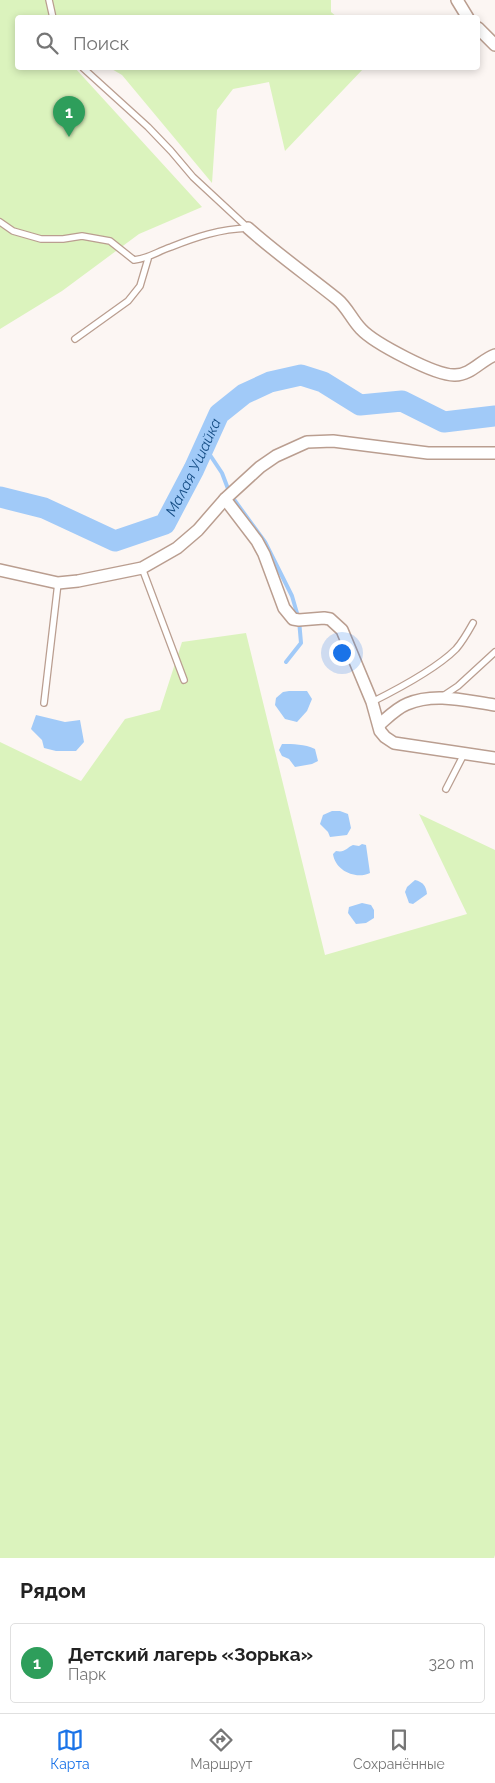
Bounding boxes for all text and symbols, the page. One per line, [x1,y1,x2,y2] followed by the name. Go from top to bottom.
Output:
[15,15,480,70] search box
[33,29,61,57] icon: search
[73,32,129,54] text: Поиск
[53,96,85,137] pin: 1
[162,416,225,519] water label: Малая Ушайка
[329,640,355,666] your location
[20,1578,86,1603] text: Рядом
[68,1643,313,1665] text: Детский лагерь «Зорька»
[33,1654,41,1673] text: 1
[429,1654,474,1673] text: 320 m
[68,1665,106,1684] text: Парк
[50,1726,90,1772] tab: Карта
[190,1726,253,1772] tab: Маршрут
[353,1726,445,1772] tab: Сохранённые

